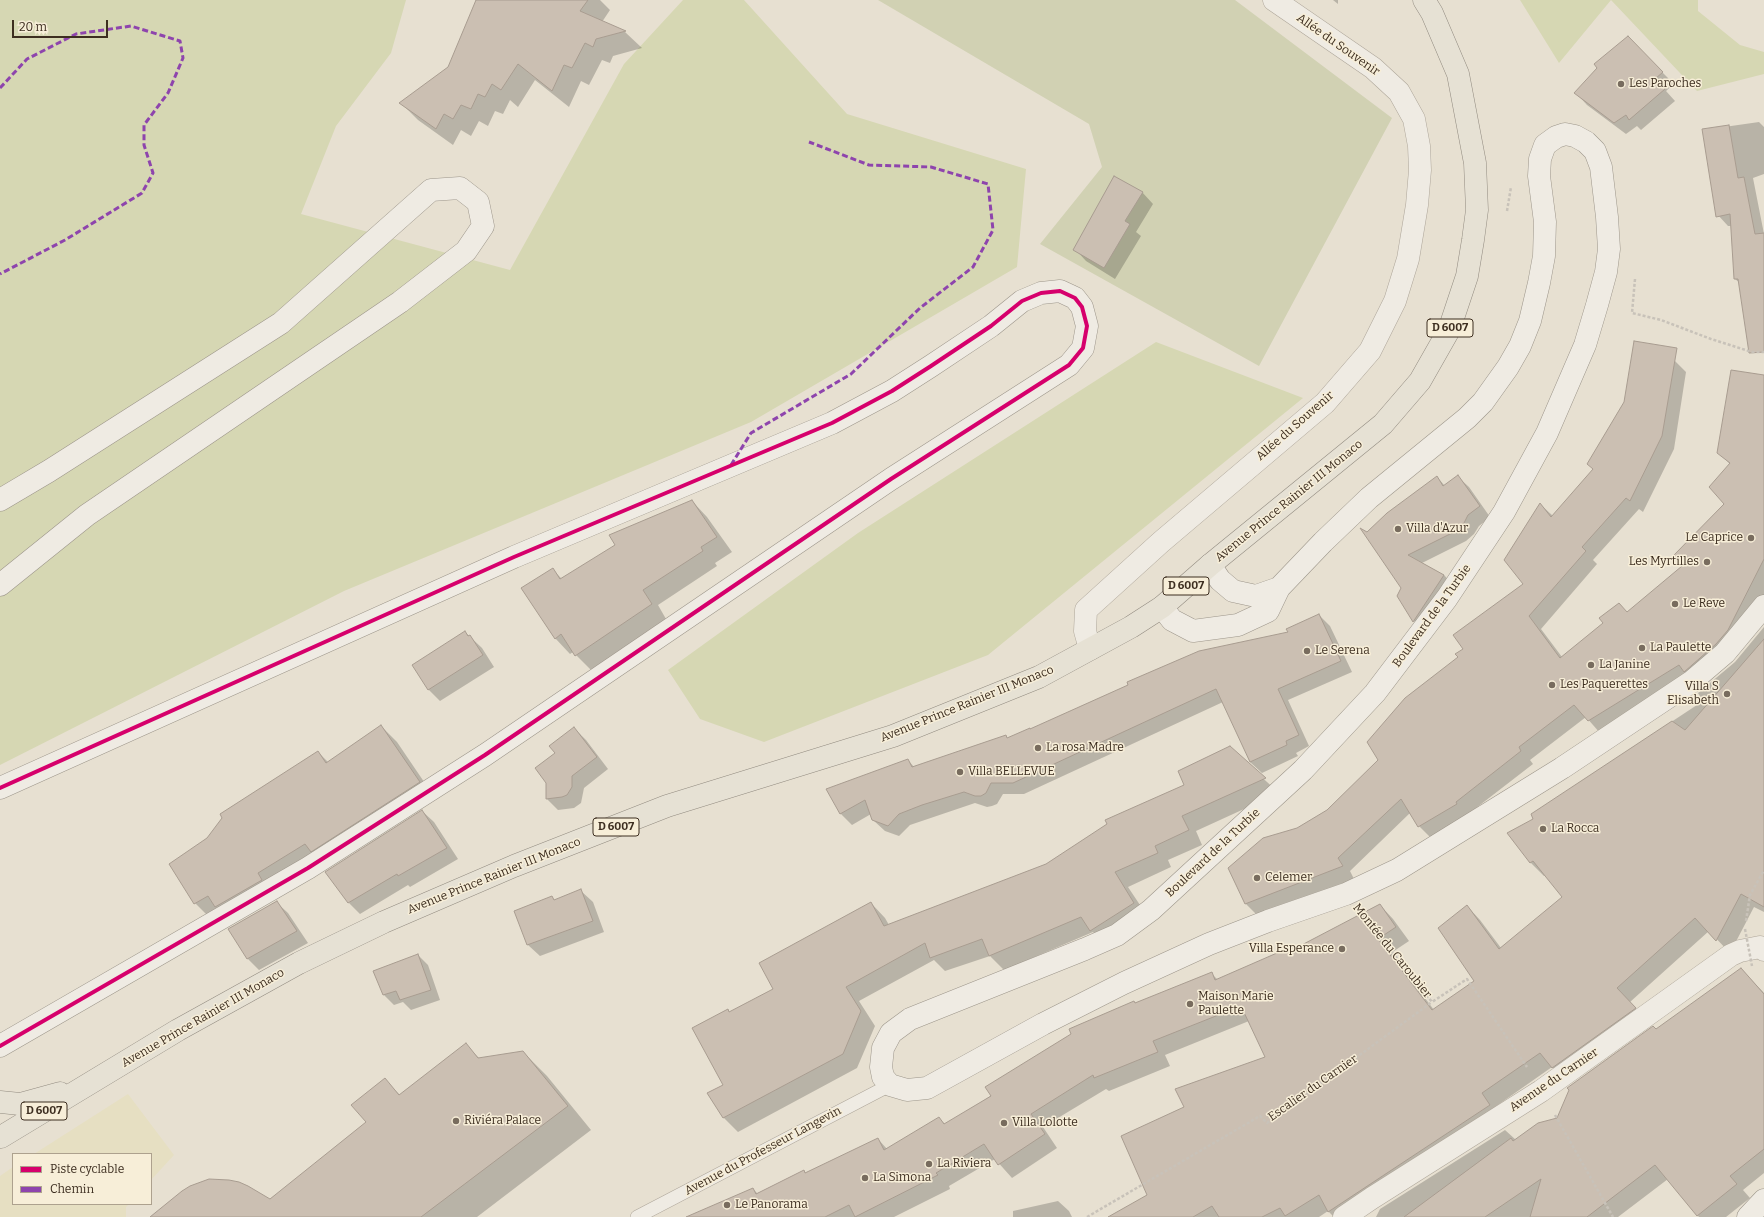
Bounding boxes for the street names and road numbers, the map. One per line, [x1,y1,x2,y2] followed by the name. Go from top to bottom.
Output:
[1294,11,1382,79] street label: Allée du Souvenir
[1427,319,1473,337] road number: D 6007
[1253,388,1337,464] street label: Allée du Souvenir
[1212,437,1366,565] street label: Avenue Prince Rainier III Monaco
[1390,562,1474,670] street label: Boulevard de la Turbie
[1163,577,1209,595] road number: D 6007
[878,663,1056,745] street label: Avenue Prince Rainier III Monaco
[1163,806,1263,900] street label: Boulevard de la Turbie
[593,818,639,836] road number: D 6007
[405,835,583,917] street label: Avenue Prince Rainier III Monaco
[1349,901,1435,1001] street label: Montée du Caroubier
[119,965,287,1071] street label: Avenue Prince Rainier III Monaco
[1507,1045,1601,1115] street label: Avenue du Carnier
[1265,1052,1361,1124] street label: Escalier du Carnier
[21,1102,67,1120] road number: D 6007
[682,1104,844,1198] street label: Avenue du Professeur Langevin

